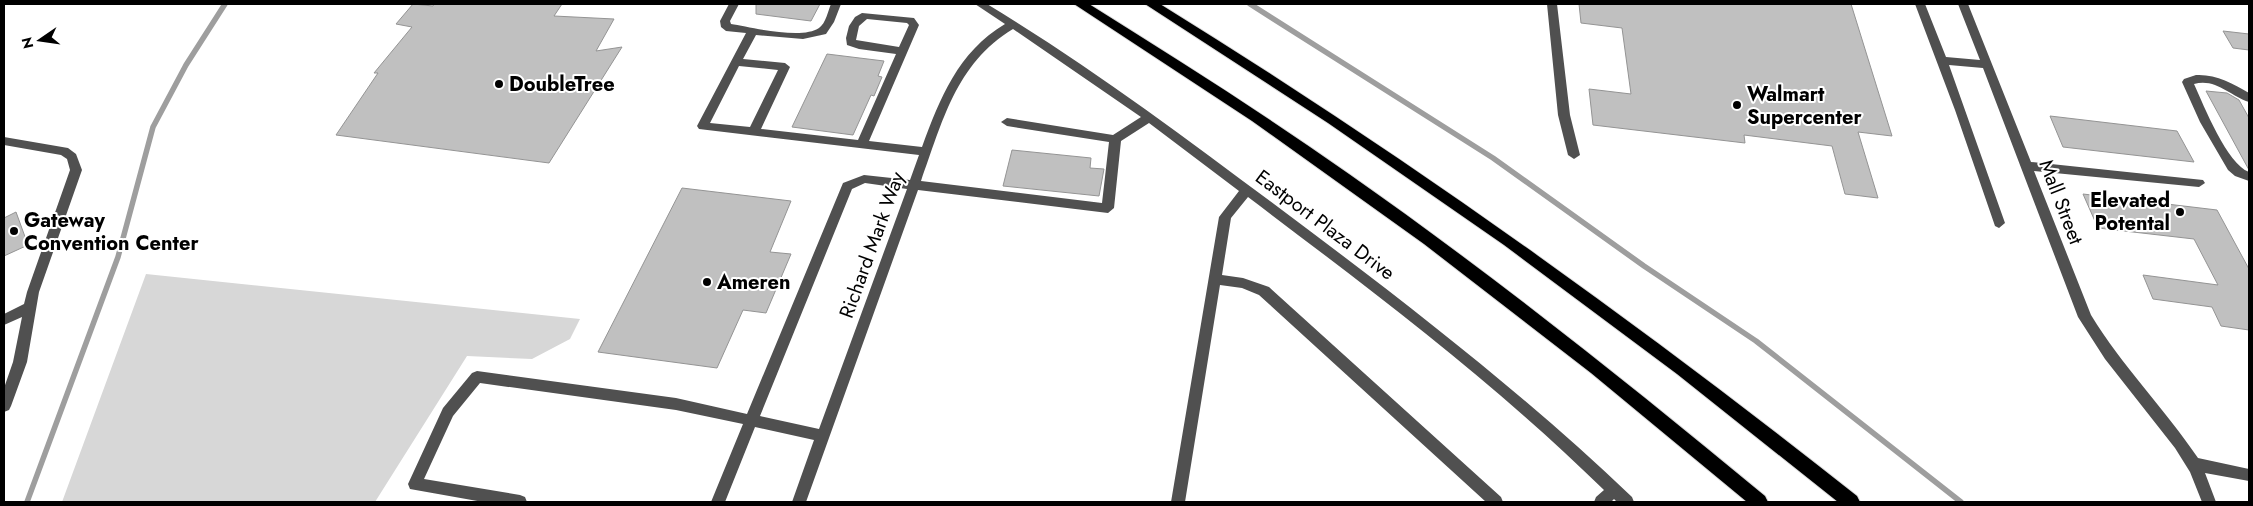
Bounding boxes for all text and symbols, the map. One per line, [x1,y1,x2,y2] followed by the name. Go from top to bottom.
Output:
[15,15,65,65] north arrow
[16,35,38,51] text: N
[509,70,615,99] place label: DoubleTree
[493,78,505,90] marker: DoubleTree
[1747,80,1862,132] place label: Walmart Supercenter
[1731,99,1743,111] marker: Walmart Supercenter
[2032,155,2091,249] street label: Mall Street
[1249,163,1401,287] street label: Eastport Plaza Drive
[832,168,912,322] street label: Richard Mark Way
[2090,186,2170,238] place label: Elevated Potental
[24,206,199,258] place label: Gateway Convention Center
[2174,206,2186,218] marker: Elevated Potental
[8,225,20,237] marker: Gateway Convention Center
[716,268,790,297] place label: Ameren
[701,276,713,288] marker: Ameren

